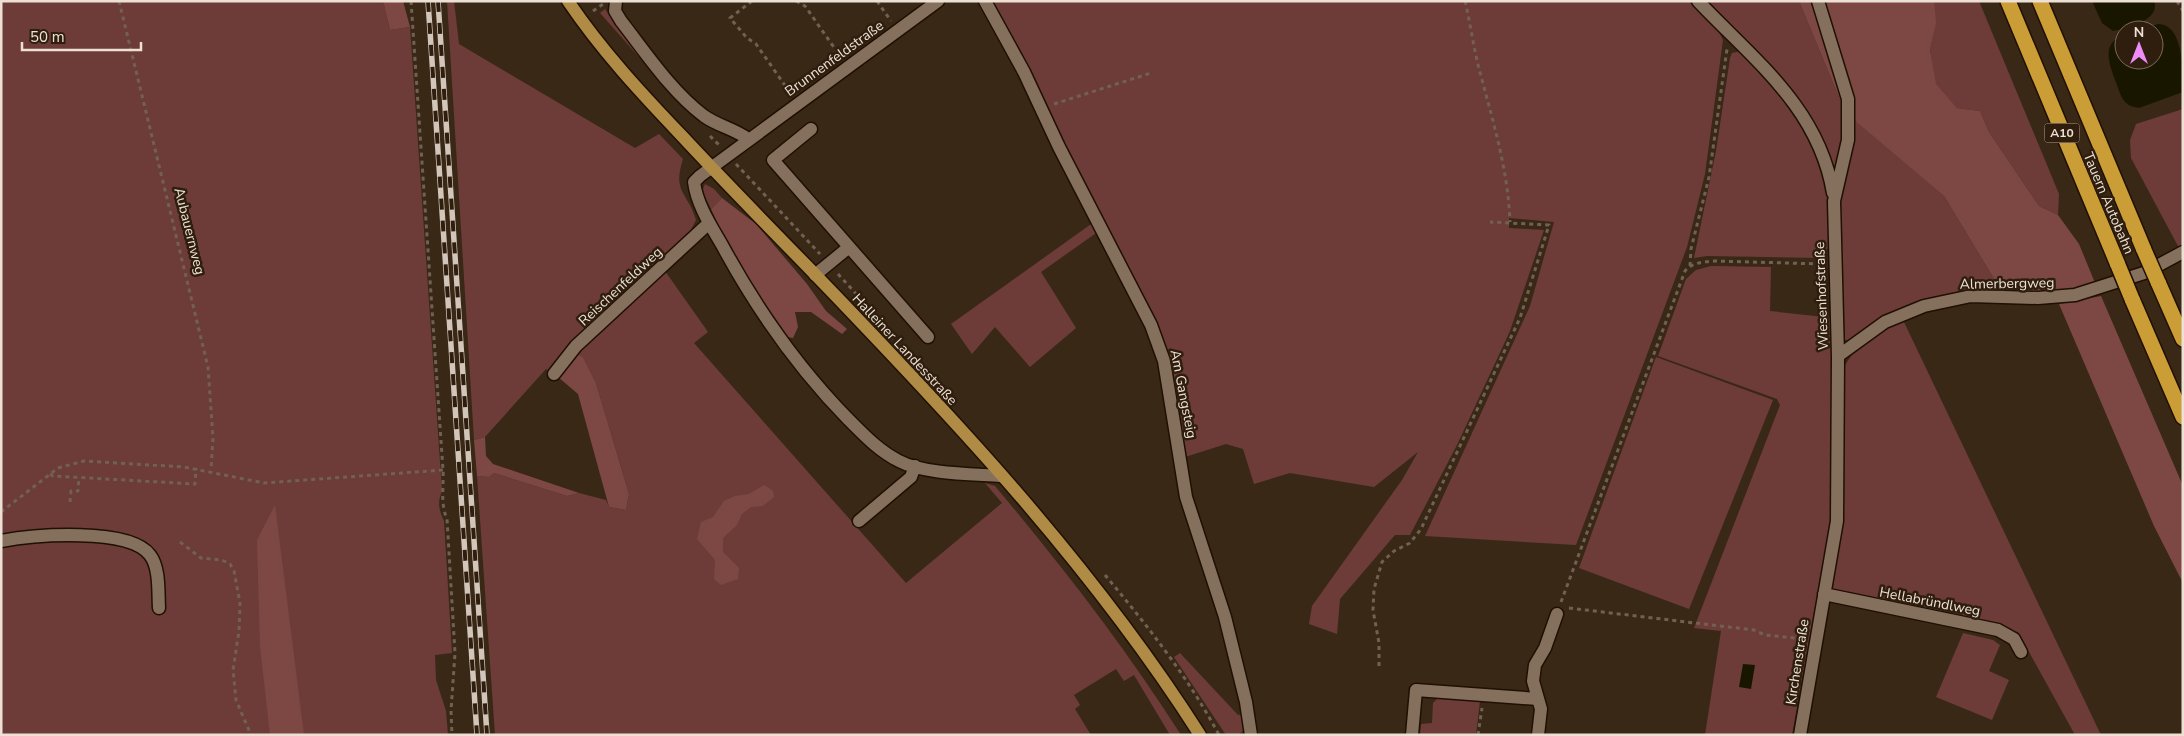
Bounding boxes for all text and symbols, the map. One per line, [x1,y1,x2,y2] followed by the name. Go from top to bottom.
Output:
[781,16,888,101] street label: Brunnenfeldstraße
[22,20,141,52] scale bar
[2114,20,2164,70] north arrow
[2134,23,2144,42] text: N
[30,27,65,47] text: 50 m
[2044,124,2080,142] road number: A10
[2079,149,2139,257] street label: Tauern Autobahn
[170,186,210,277] street label: Aubauernweg
[1810,241,1833,351] street label: Wiesenhofstraße
[574,243,666,330] street label: Reischenfeldweg
[1959,273,2055,294] street label: Almerbergweg
[848,289,961,409] street label: Halleiner Landesstraße
[1166,348,1201,440] street label: Am Gangsteig
[1878,582,1982,621] street label: Hellabründlweg
[1781,618,1814,706] street label: Kirchenstraße

